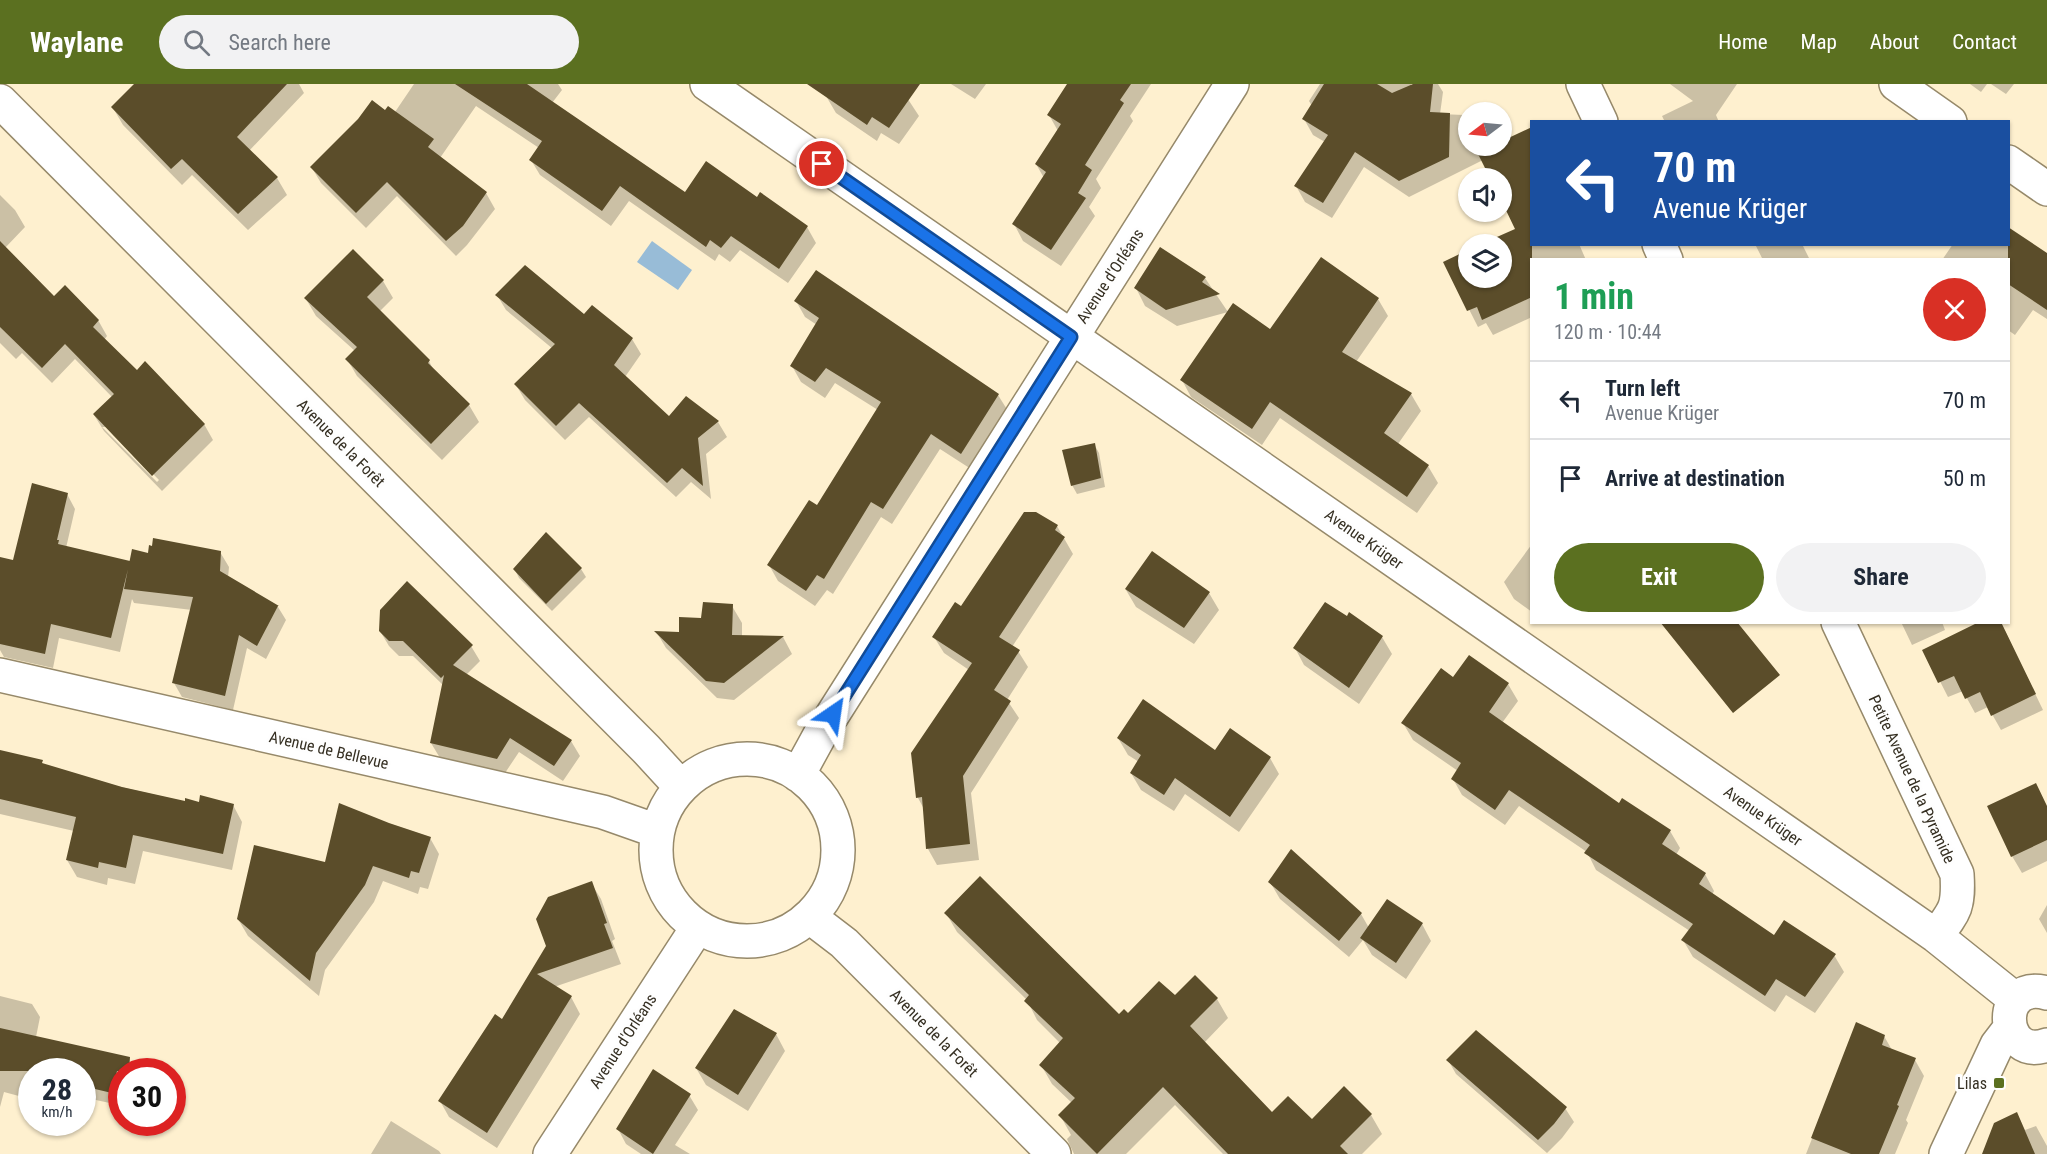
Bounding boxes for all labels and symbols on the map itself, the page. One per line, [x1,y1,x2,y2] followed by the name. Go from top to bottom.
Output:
[1458,102,1512,156] north arrow
[796,138,847,189] pin
[1072,225,1148,327] street label: Avenue d'Orléans
[293,395,389,491] street label: Avenue de la Forêt
[1321,505,1407,573] street label: Avenue Krüger
[801,682,865,746] position arrow
[1865,692,1959,866] street label: Petite Avenue de la Pyramide
[267,727,391,773] street label: Avenue de Bellevue
[1720,782,1806,850] street label: Avenue Krüger
[886,985,982,1081] street label: Avenue de la Forêt
[585,990,661,1092] street label: Avenue d'Orléans
[108,1058,186,1136] speed limit sign: 30
[1957,1074,1987,1093] place label: Lilas
[1992,1076,2006,1090] marker: Lilas

